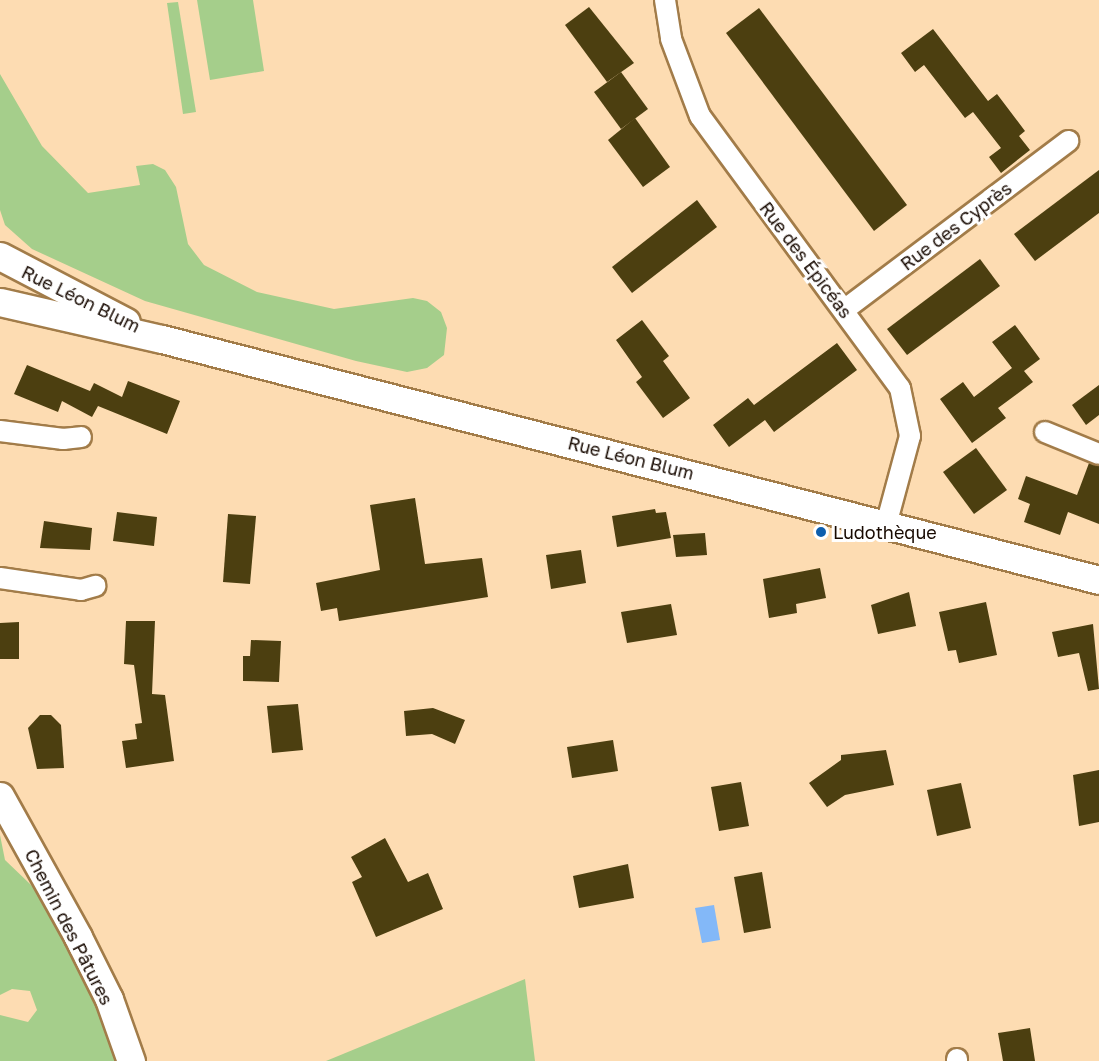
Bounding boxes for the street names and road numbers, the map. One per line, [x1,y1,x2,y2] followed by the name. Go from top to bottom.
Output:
[896,177,1016,275] street label: Rue des Cyprès
[755,198,857,322] street label: Rue des Épicéas
[18,261,144,337] street label: Rue Léon Blum
[566,432,696,484] street label: Rue Léon Blum
[20,845,118,1009] street label: Chemin des Pâtures

